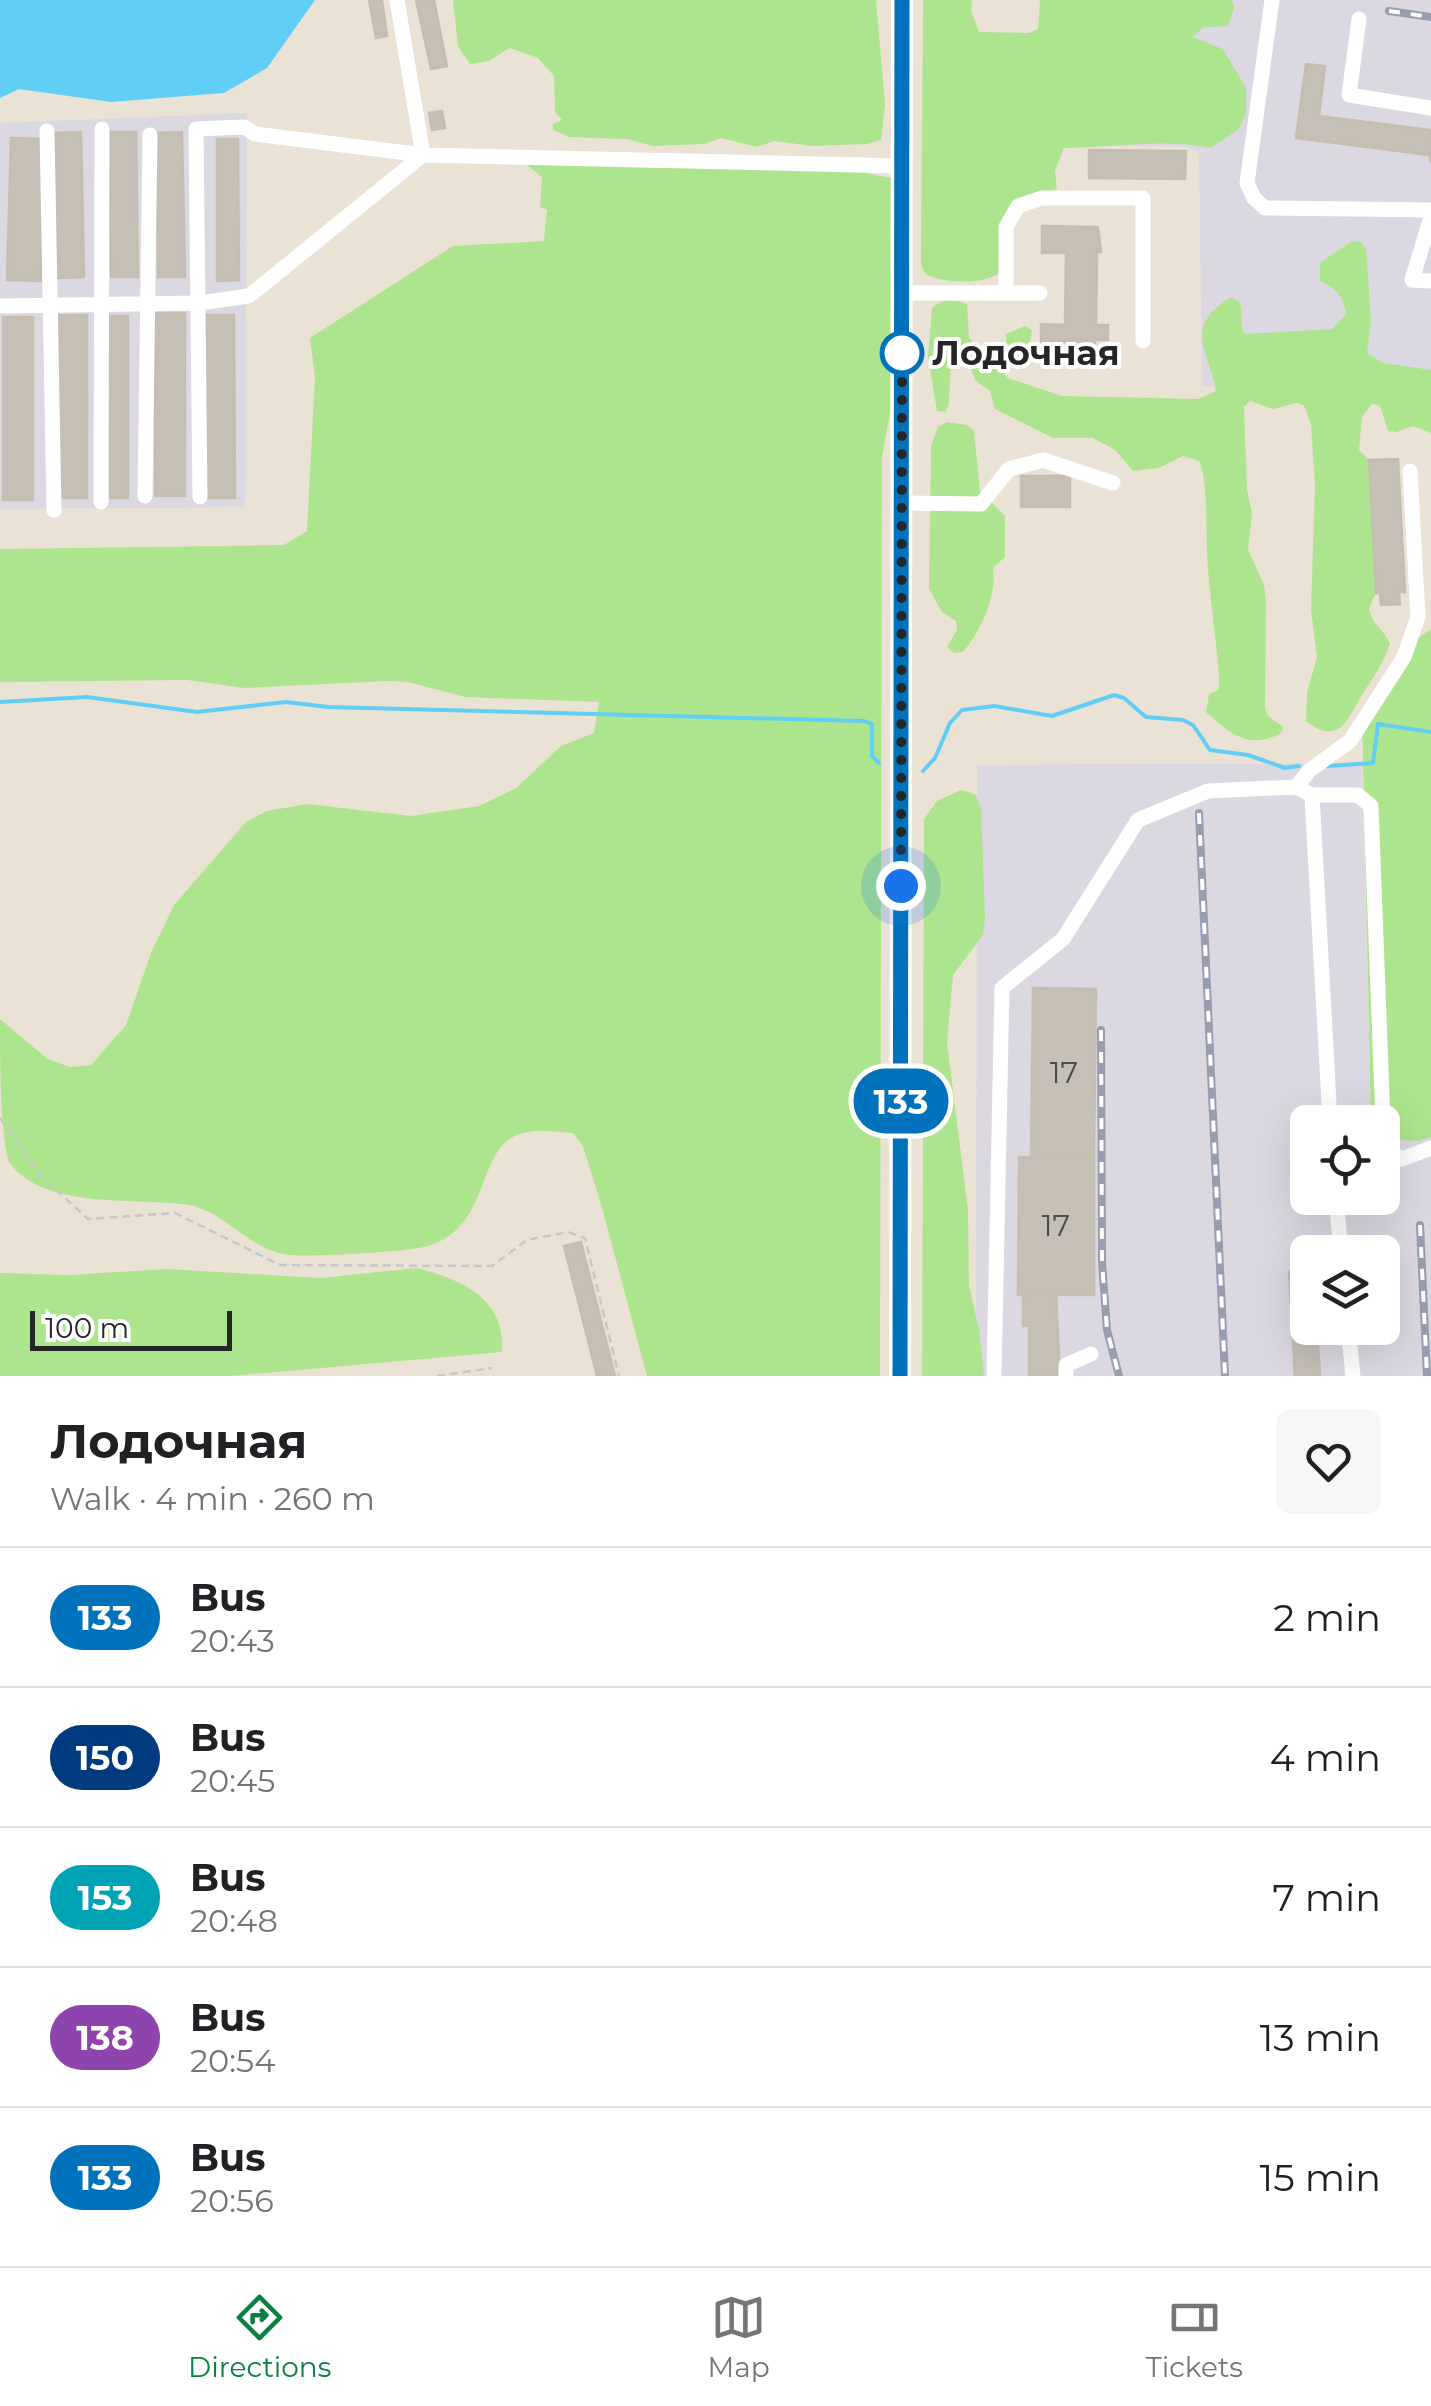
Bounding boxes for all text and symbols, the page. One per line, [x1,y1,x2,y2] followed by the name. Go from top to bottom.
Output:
[932,331,1120,374] place label: Лодочная
[881,332,923,374] marker: Лодочная
[876,861,926,911] your location
[1050,1054,1078,1091] house number: 17
[844,1068,958,1134] line badge: 133
[874,1080,929,1123] text: 133
[1290,1105,1400,1345] map controls
[1290,1105,1400,1215] button: locate
[1042,1207,1070,1244] house number: 17
[1290,1235,1400,1345] button: layers
[30,1306,232,1350] scale bar
[45,1311,129,1345] text: 100 m
[1276,1409,1381,1514] button: heart
[50,1412,307,1470] text: Лодочная
[50,1479,375,1518] text: Walk · 4 min · 260 m
[190,1574,265,1621] text: Bus
[1273,1594,1381,1641] text: 2 min
[78,1596,133,1639] text: 133
[190,1621,275,1660] text: 20:43
[190,1714,265,1761] text: Bus
[1270,1734,1381,1781] text: 4 min
[76,1736,134,1779] text: 150
[190,1761,275,1800] text: 20:45
[190,1854,265,1901] text: Bus
[1272,1874,1381,1921] text: 7 min
[77,1876,133,1919] text: 153
[190,1901,278,1940] text: 20:48
[190,1994,265,2041] text: Bus
[1260,2014,1381,2061] text: 13 min
[76,2016,134,2059] text: 138
[190,2041,275,2080] text: 20:54
[190,2134,265,2181] text: Bus
[1260,2154,1381,2201] text: 15 min
[78,2156,133,2199] text: 133
[190,2181,274,2220] text: 20:56
[188,2290,331,2384] tab: Directions
[707,2290,770,2384] tab: Map
[1146,2290,1243,2384] tab: Tickets

